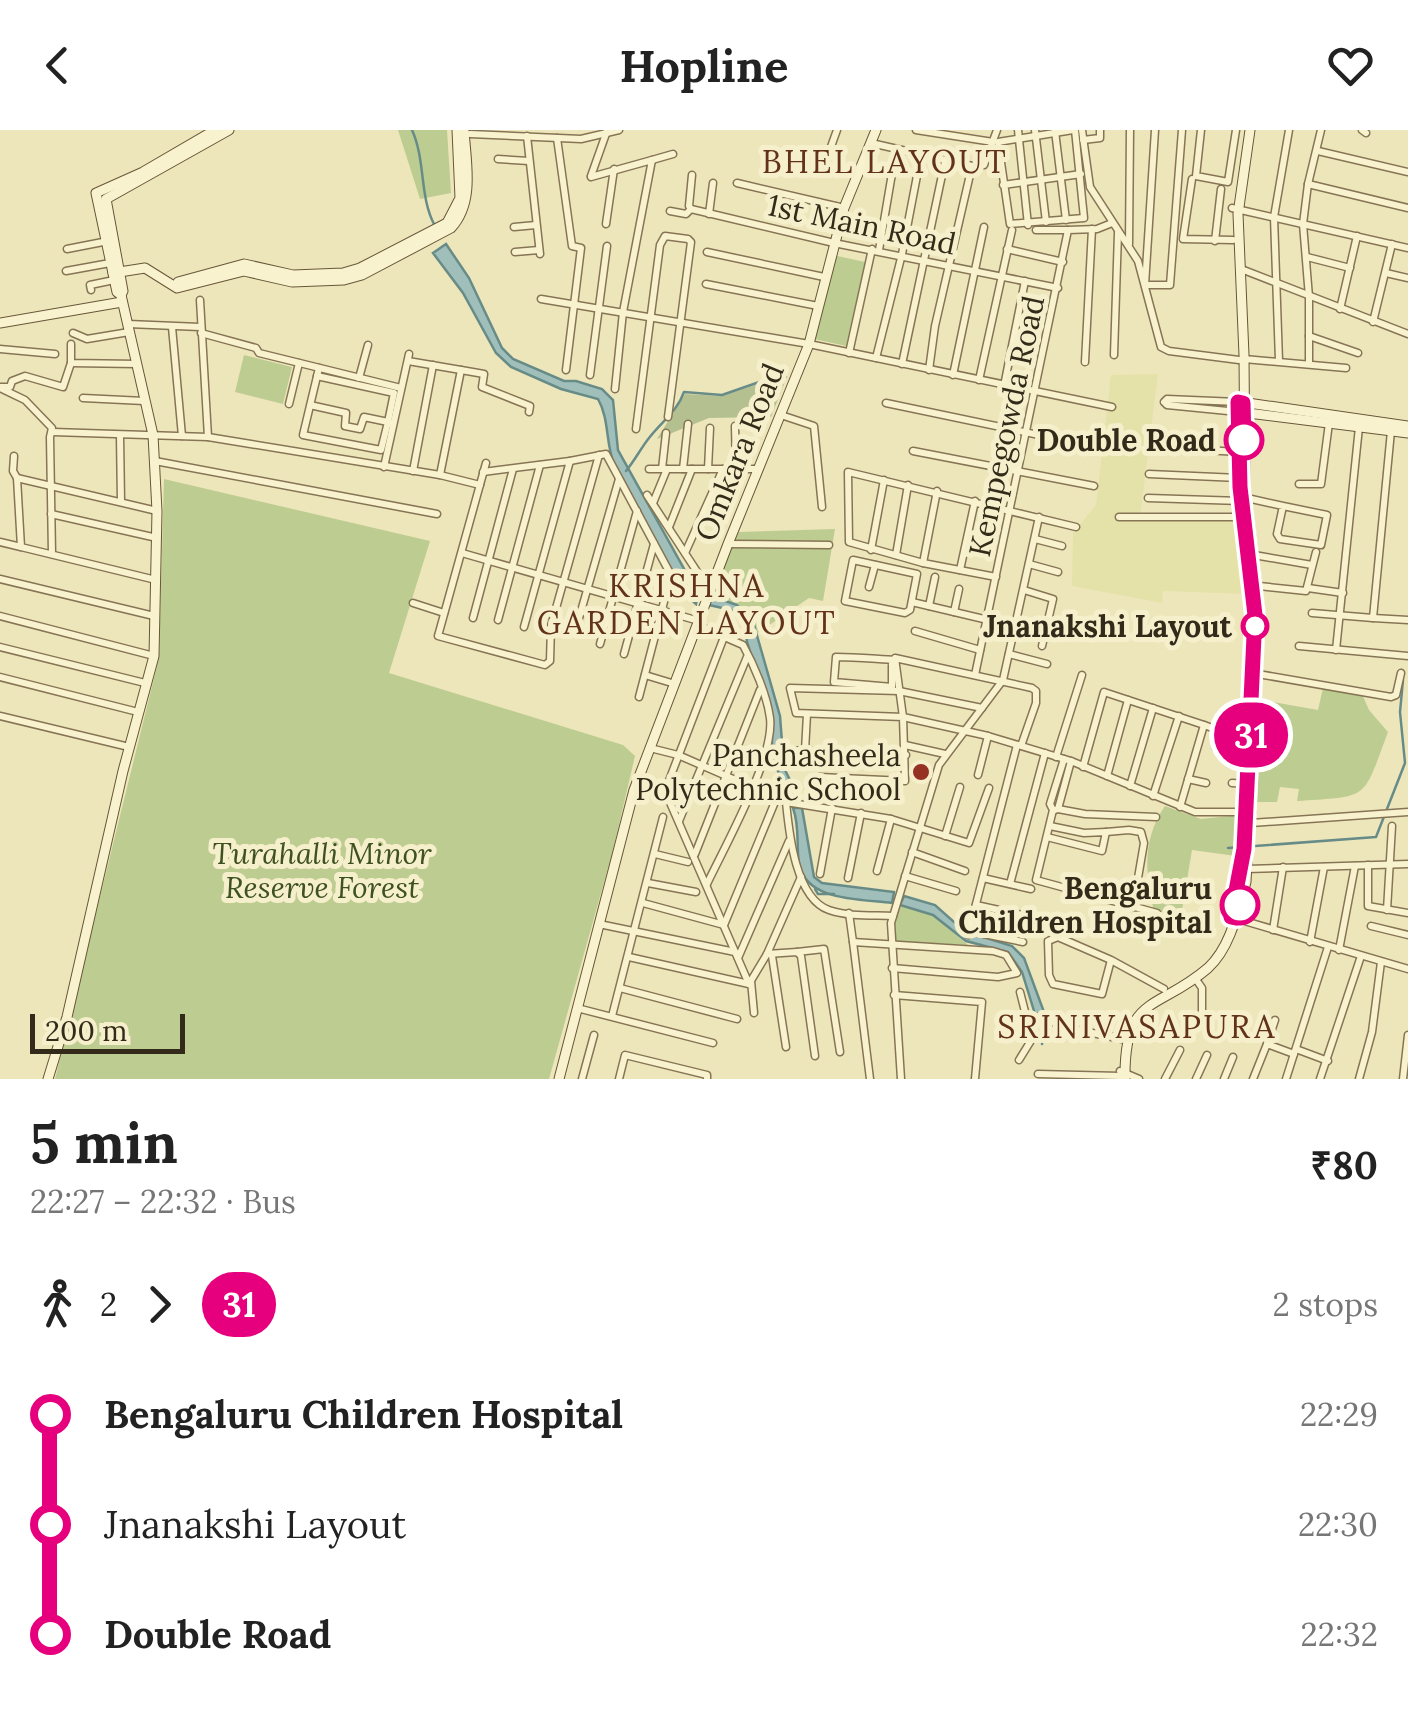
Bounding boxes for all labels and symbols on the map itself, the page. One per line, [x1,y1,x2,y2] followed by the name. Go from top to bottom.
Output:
[762,141,1008,182] district label: BHEL LAYOUT
[764,186,960,262] street label: 1st Main Road
[960,292,1053,560] street label: Kempegowda Road
[686,358,792,546] street label: Omkara Road
[1037,421,1216,459] place label: Double Road
[1225,421,1263,459] marker: Double Road
[537,565,837,643] district label: KRISHNA GARDEN LAYOUT
[983,607,1233,646] place label: Jnanakshi Layout
[1242,613,1268,639] marker: Jnanakshi Layout
[1206,702,1296,768] line badge: 31
[635,736,901,809] place label: Panchasheela Polytechnic School
[910,761,932,783] marker: Panchasheela Polytechnic School
[212,834,432,906] park label: Turahalli Minor Reserve Forest
[958,869,1212,941] place label: Bengaluru Children Hospital
[1221,886,1259,924] marker: Bengaluru Children Hospital
[997,1006,1277,1047] district label: SRINIVASAPURA
[30,1009,185,1054] scale bar

